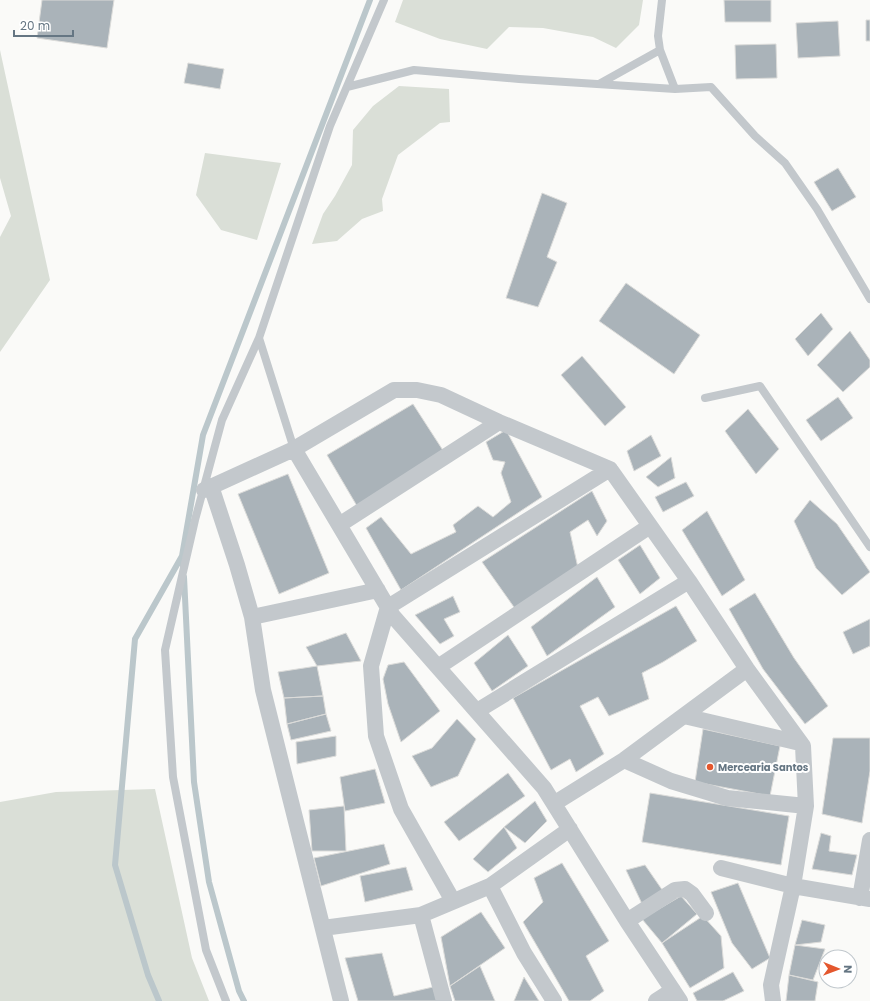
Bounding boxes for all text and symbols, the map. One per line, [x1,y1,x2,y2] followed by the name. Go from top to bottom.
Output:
[14,12,73,38] scale bar
[20,17,50,34] text: 20 m
[718,760,809,775] place label: Mercearia Santos
[705,762,715,772] marker: Mercearia Santos
[818,949,858,989] north arrow
[840,965,856,973] text: N

